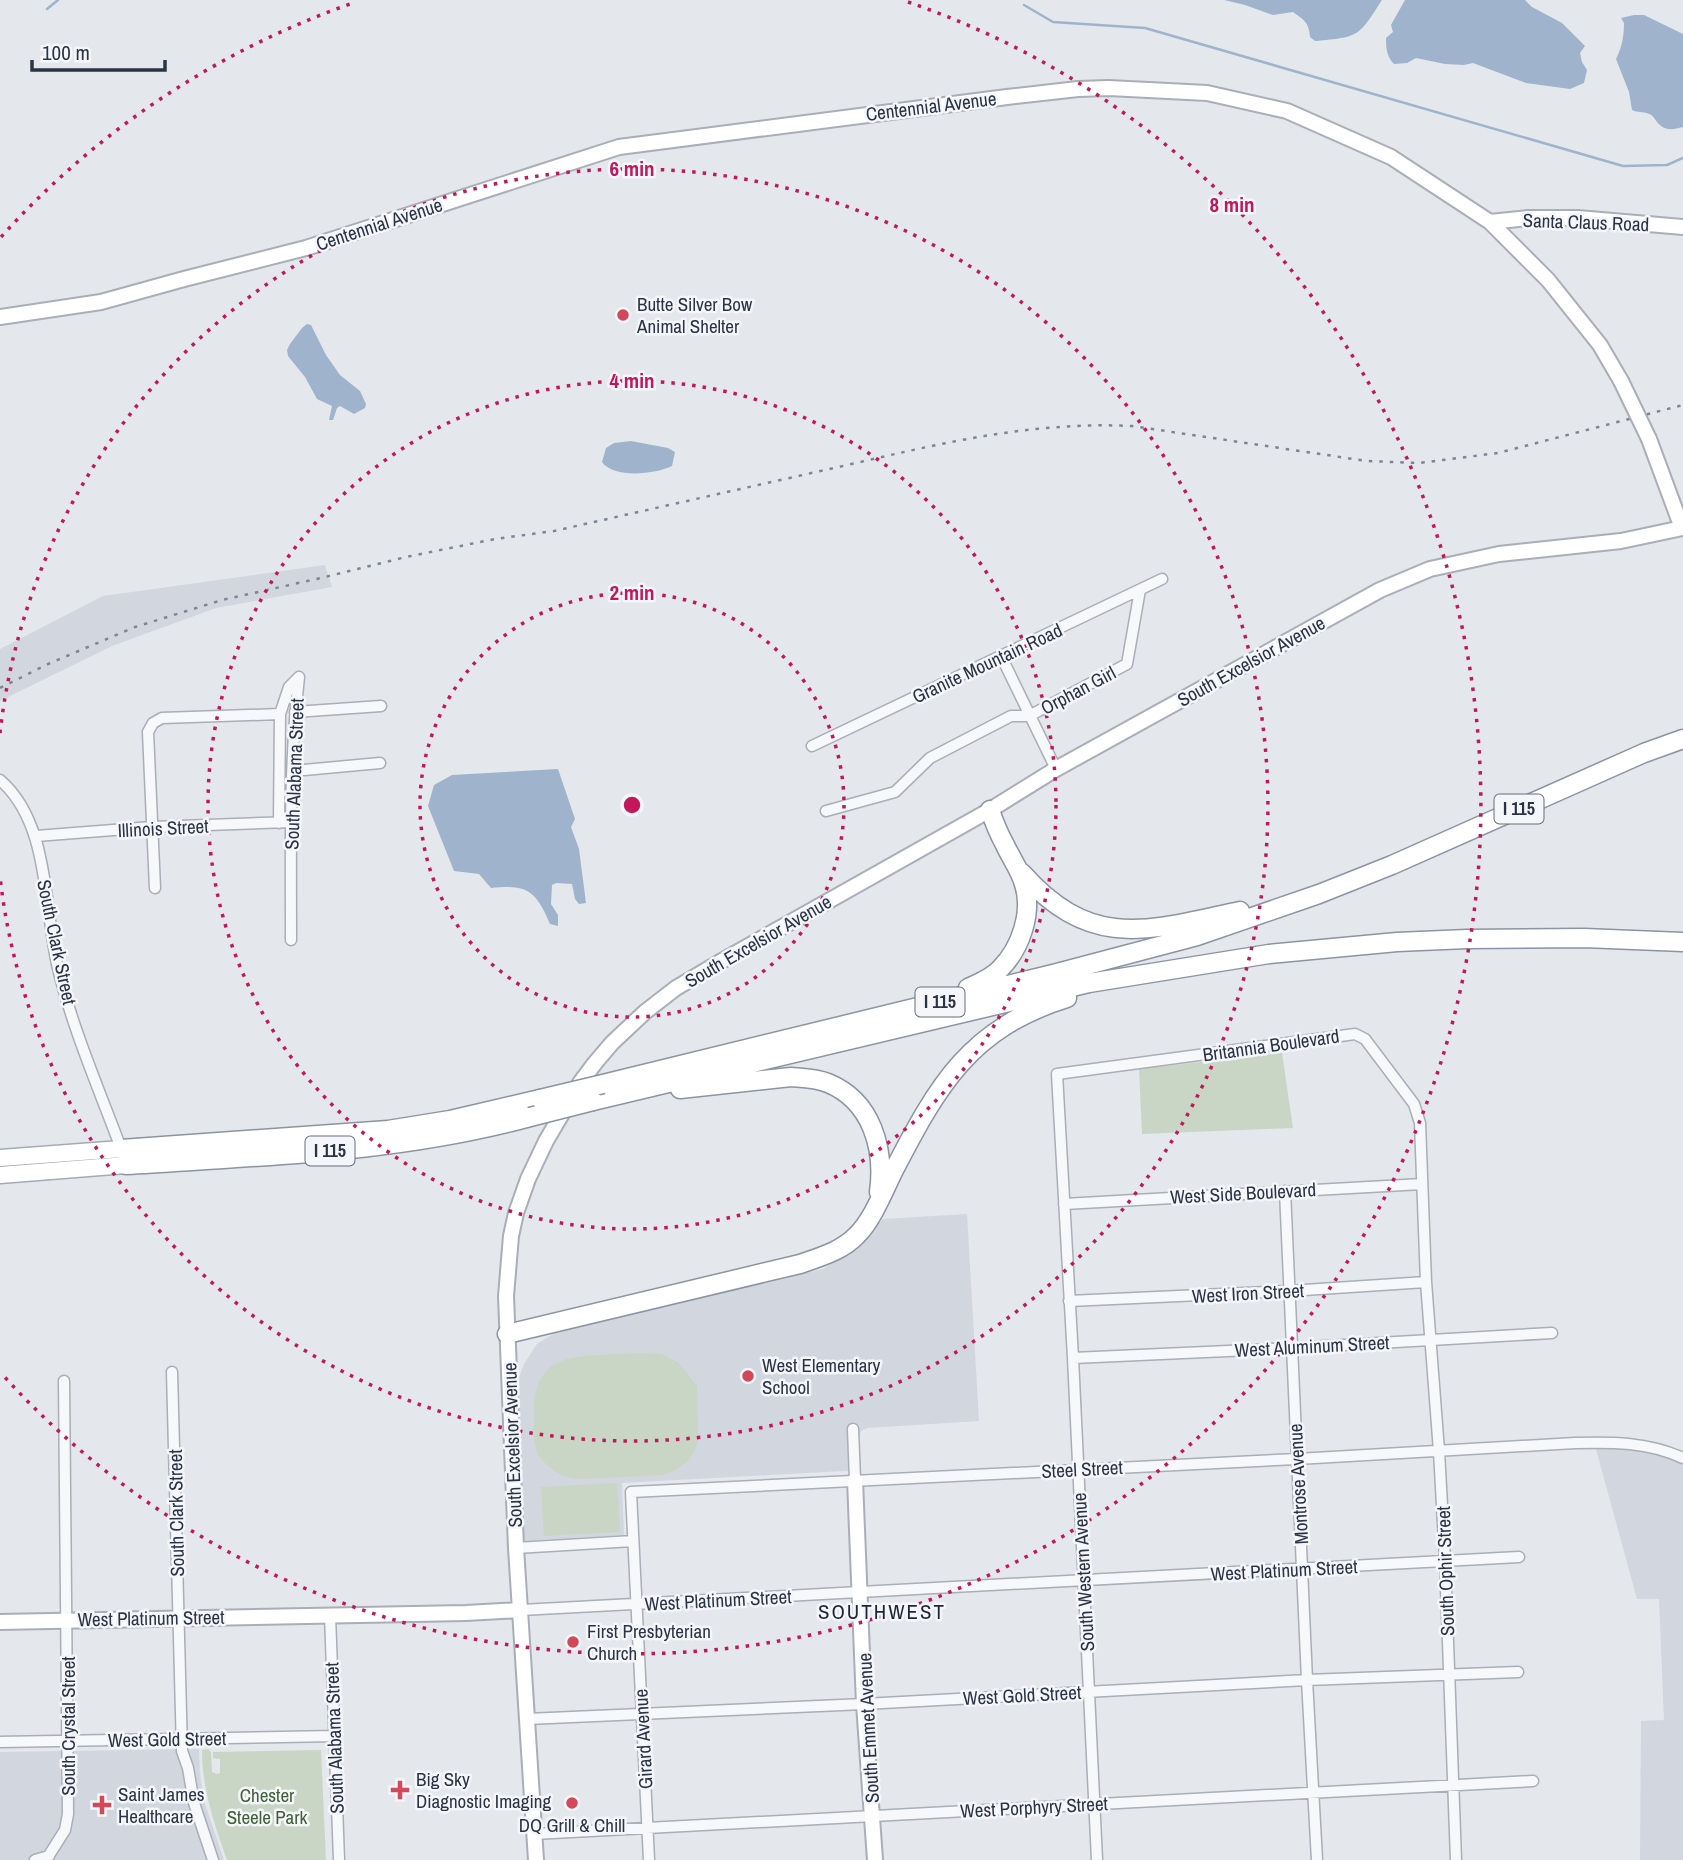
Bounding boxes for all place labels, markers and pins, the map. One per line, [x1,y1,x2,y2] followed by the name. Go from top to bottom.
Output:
[636,291,753,339] place label: Butte Silver Bow Animal Shelter
[615,307,631,323] marker: Butte Silver Bow Animal Shelter
[620,793,644,817] centre of rings
[762,1352,881,1400] place label: West Elementary School
[740,1368,756,1384] marker: West Elementary School
[587,1618,711,1666] place label: First Presbyterian Church
[565,1634,581,1650] marker: First Presbyterian Church
[416,1766,551,1814] place label: Big Sky Diagnostic Imaging
[390,1780,410,1800] marker: Big Sky Diagnostic Imaging
[118,1781,205,1829] place label: Saint James Healthcare
[92,1795,112,1815] marker: Saint James Healthcare
[564,1795,580,1811] marker: DQ Grill & Chill
[519,1812,625,1838] place label: DQ Grill & Chill

